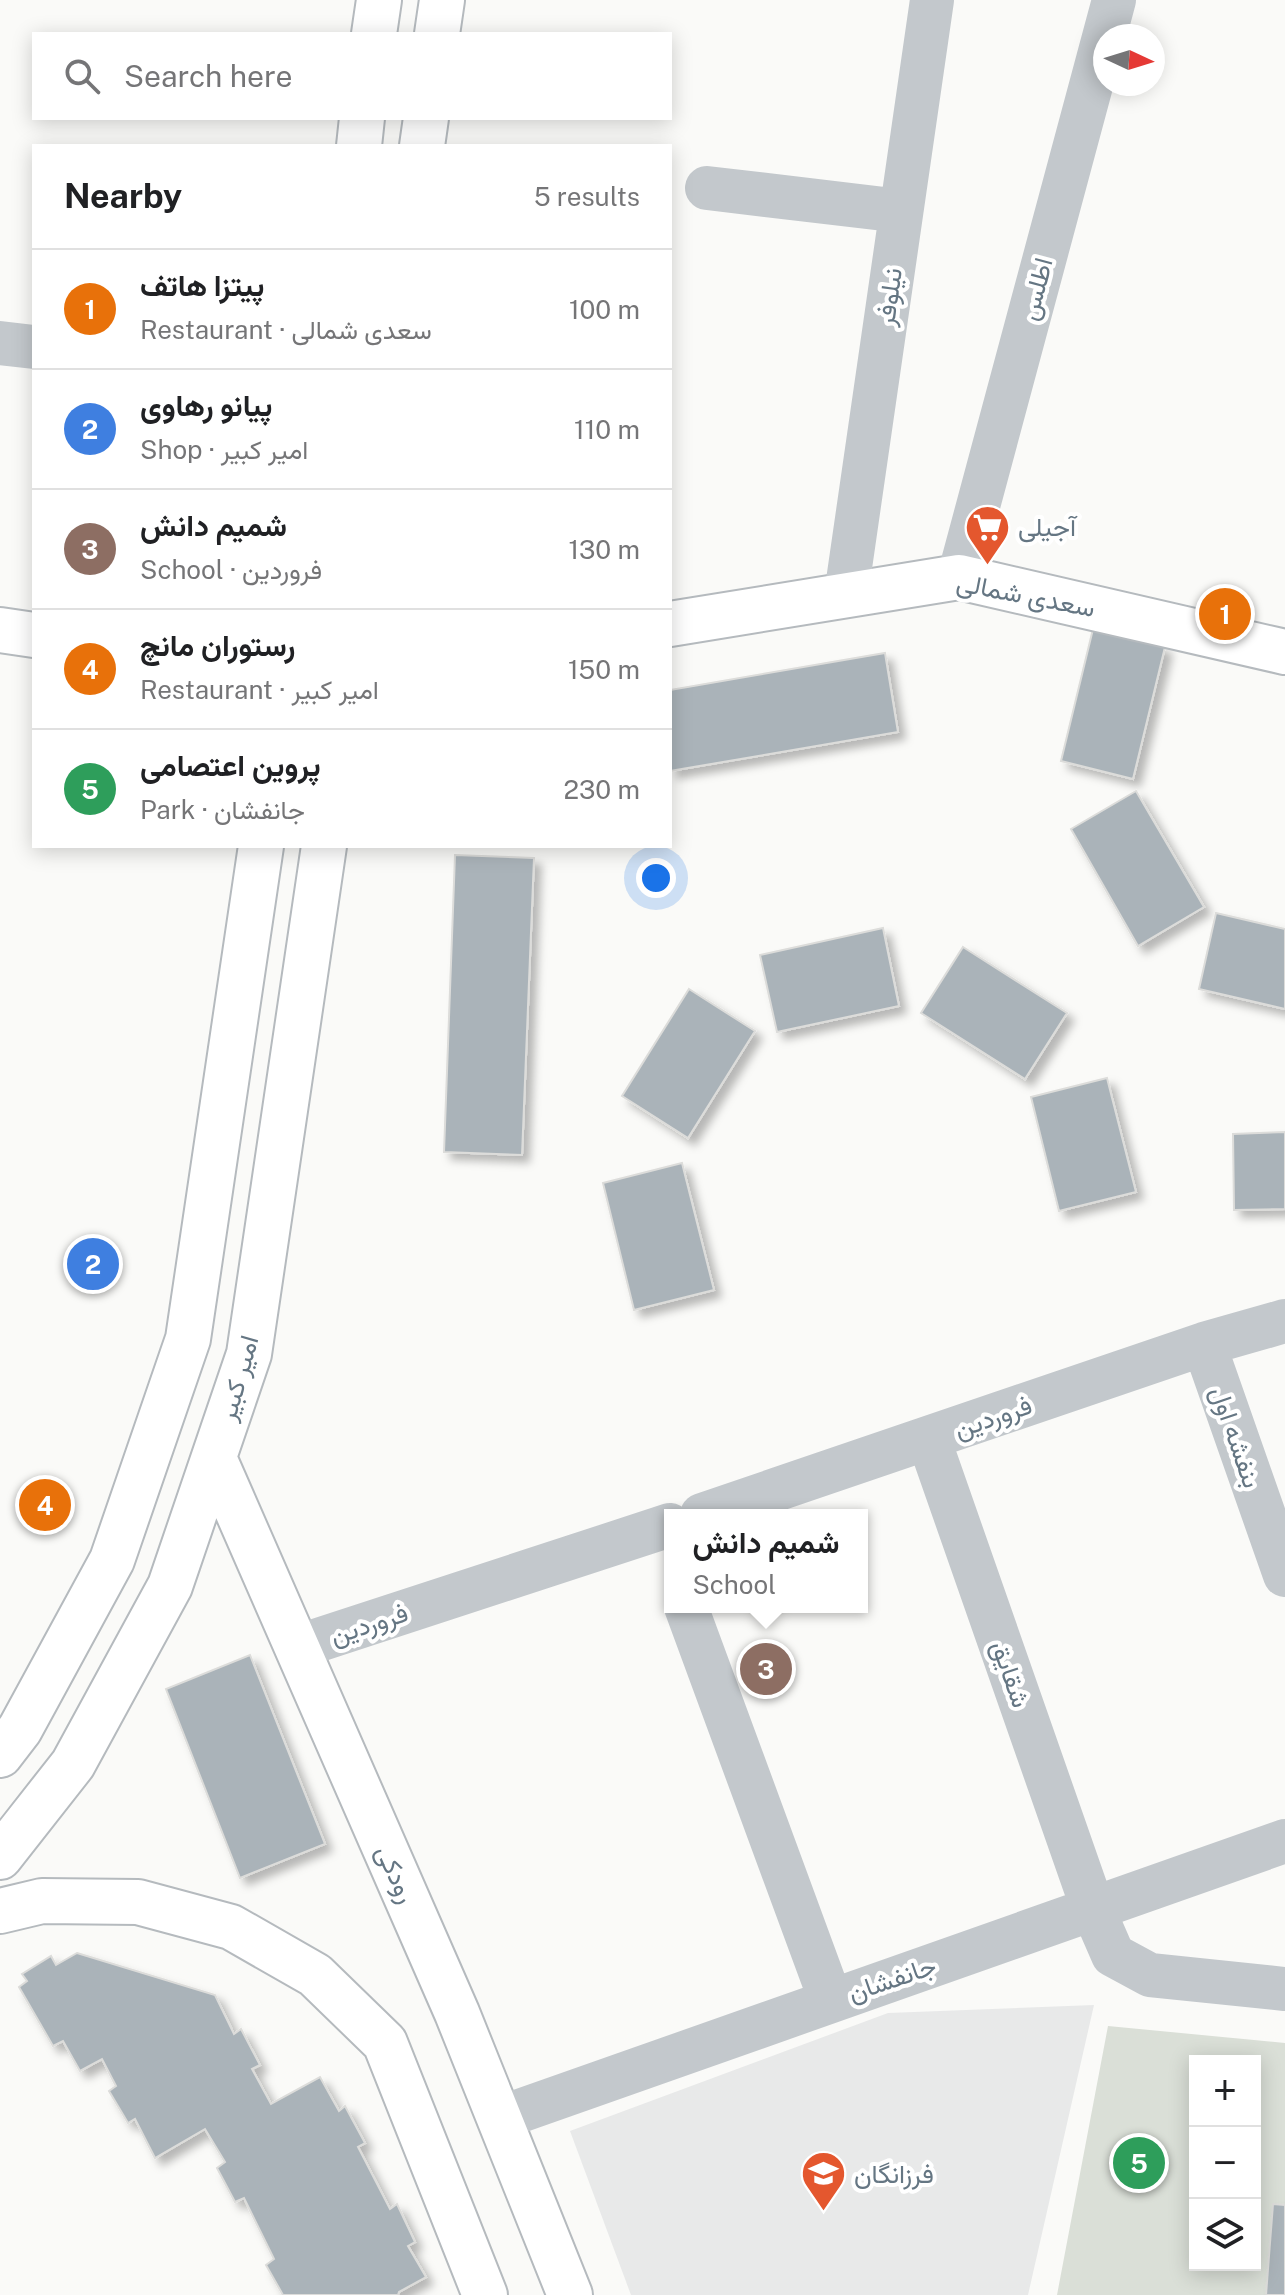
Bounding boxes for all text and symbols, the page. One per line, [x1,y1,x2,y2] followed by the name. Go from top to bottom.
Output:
[1093,24,1165,96] north arrow
[32,32,672,120] search box
[60,54,104,98] icon: search
[124,58,292,94] text: Search here
[64,176,182,216] text: Nearby
[534,181,640,212] text: 5 results
[1012,254,1060,324] street label: اطلس
[869,266,909,329] street label: نیلوفر
[140,267,264,303] text: پیتزا هاتف
[84,294,96,325] text: 1
[569,294,640,325] text: 100 m
[140,314,432,345] text: Restaurant · سعدى شمالى
[140,387,272,423] text: پیانو رهاوی
[82,414,98,445] text: 2
[574,414,640,445] text: 110 m
[140,434,308,465] text: Shop · امیر کبیر
[963,503,1011,566] supermarket icon: آجیلی
[140,507,287,543] text: شمیم دانش
[1018,511,1078,543] place label: آجیلی
[81,534,99,565] text: 3
[568,534,640,565] text: 130 m
[140,554,322,585] text: School · فروردین
[954,566,1098,624] street label: سعدى شمالى
[1199,584,1251,644] pin: 1
[140,627,295,663] text: رستوران مانچ
[81,654,99,685] text: 4
[568,654,640,685] text: 150 m
[140,674,379,705] text: Restaurant · امیر کبیر
[140,747,321,783] text: پروین اعتصامى
[81,774,99,805] text: 5
[564,774,640,805] text: 230 m
[140,794,305,825] text: Park · جانفشان
[636,858,676,898] your location
[67,1234,119,1294] pin: 2
[210,1332,265,1425] street label: امیر کبیر
[1204,1382,1268,1492] street label: بنفشه اول
[950,1389,1036,1445] street label: فروردین
[19,1475,71,1535] pin: 4
[664,1509,868,1613] popup
[692,1524,840,1560] text: شمیم دانش
[692,1569,776,1600] text: School
[326,1596,412,1652] street label: فروردین
[985,1636,1037,1712] street label: شقایق
[740,1639,792,1699] pin: 3
[369,1840,423,1908] street label: رودکى
[844,1949,940,2008] street label: جانفشان
[1189,2055,1261,2271] map controls
[1189,2055,1261,2127] button: +
[1189,2127,1261,2199] button: −
[1113,2133,1165,2193] pin: 5
[799,2150,847,2213] school or university icon: فرزانگان
[854,2158,934,2190] place label: فرزانگان
[1189,2199,1261,2271] button: layers

